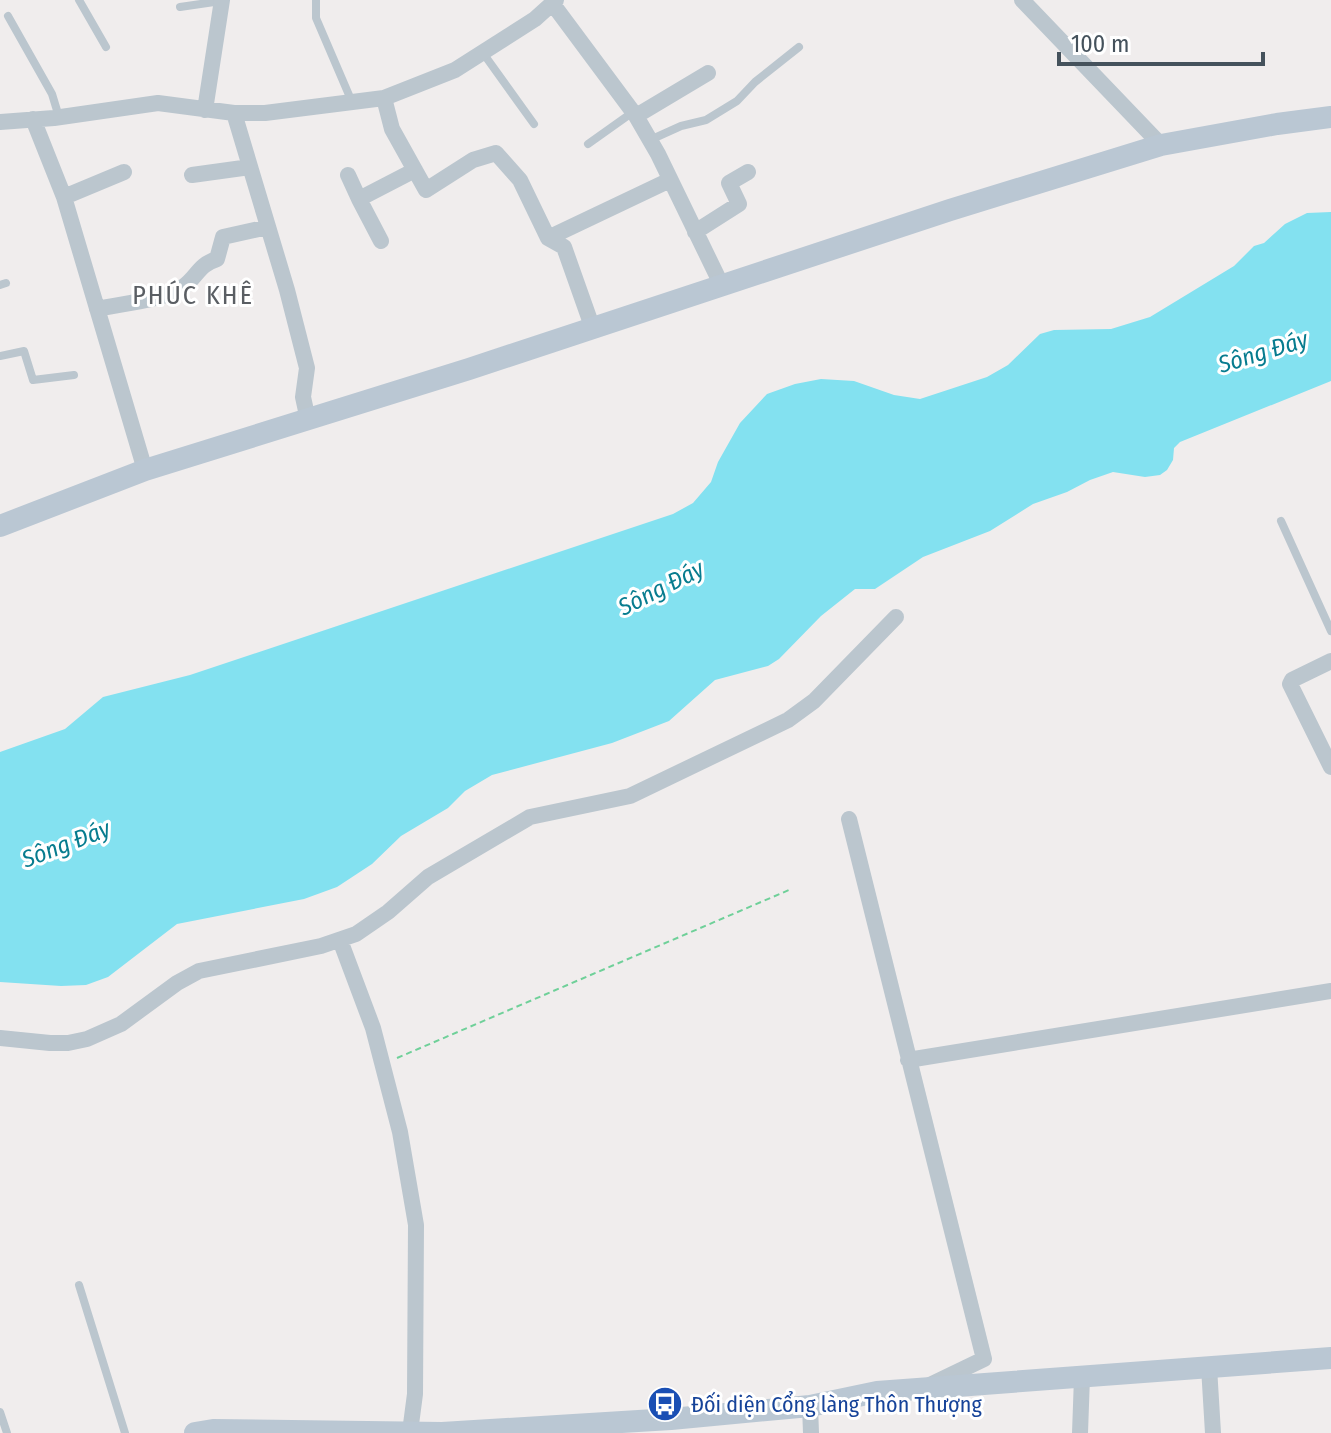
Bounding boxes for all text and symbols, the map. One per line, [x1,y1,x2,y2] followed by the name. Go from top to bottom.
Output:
[1059,16,1263,66] scale bar
[1071,30,1129,58] text: 100 m
[132,280,254,311] district label: PHÚC KHÊ
[1214,325,1312,379] water label: Sông Đáy
[613,554,710,622] water label: Sông Đáy
[17,814,115,874] water label: Sông Đáy
[646,1385,684,1423] bus stop icon: Đối diện Cổng làng Thôn Thượng
[691,1390,982,1418] place label: Đối diện Cổng làng Thôn Thượng

